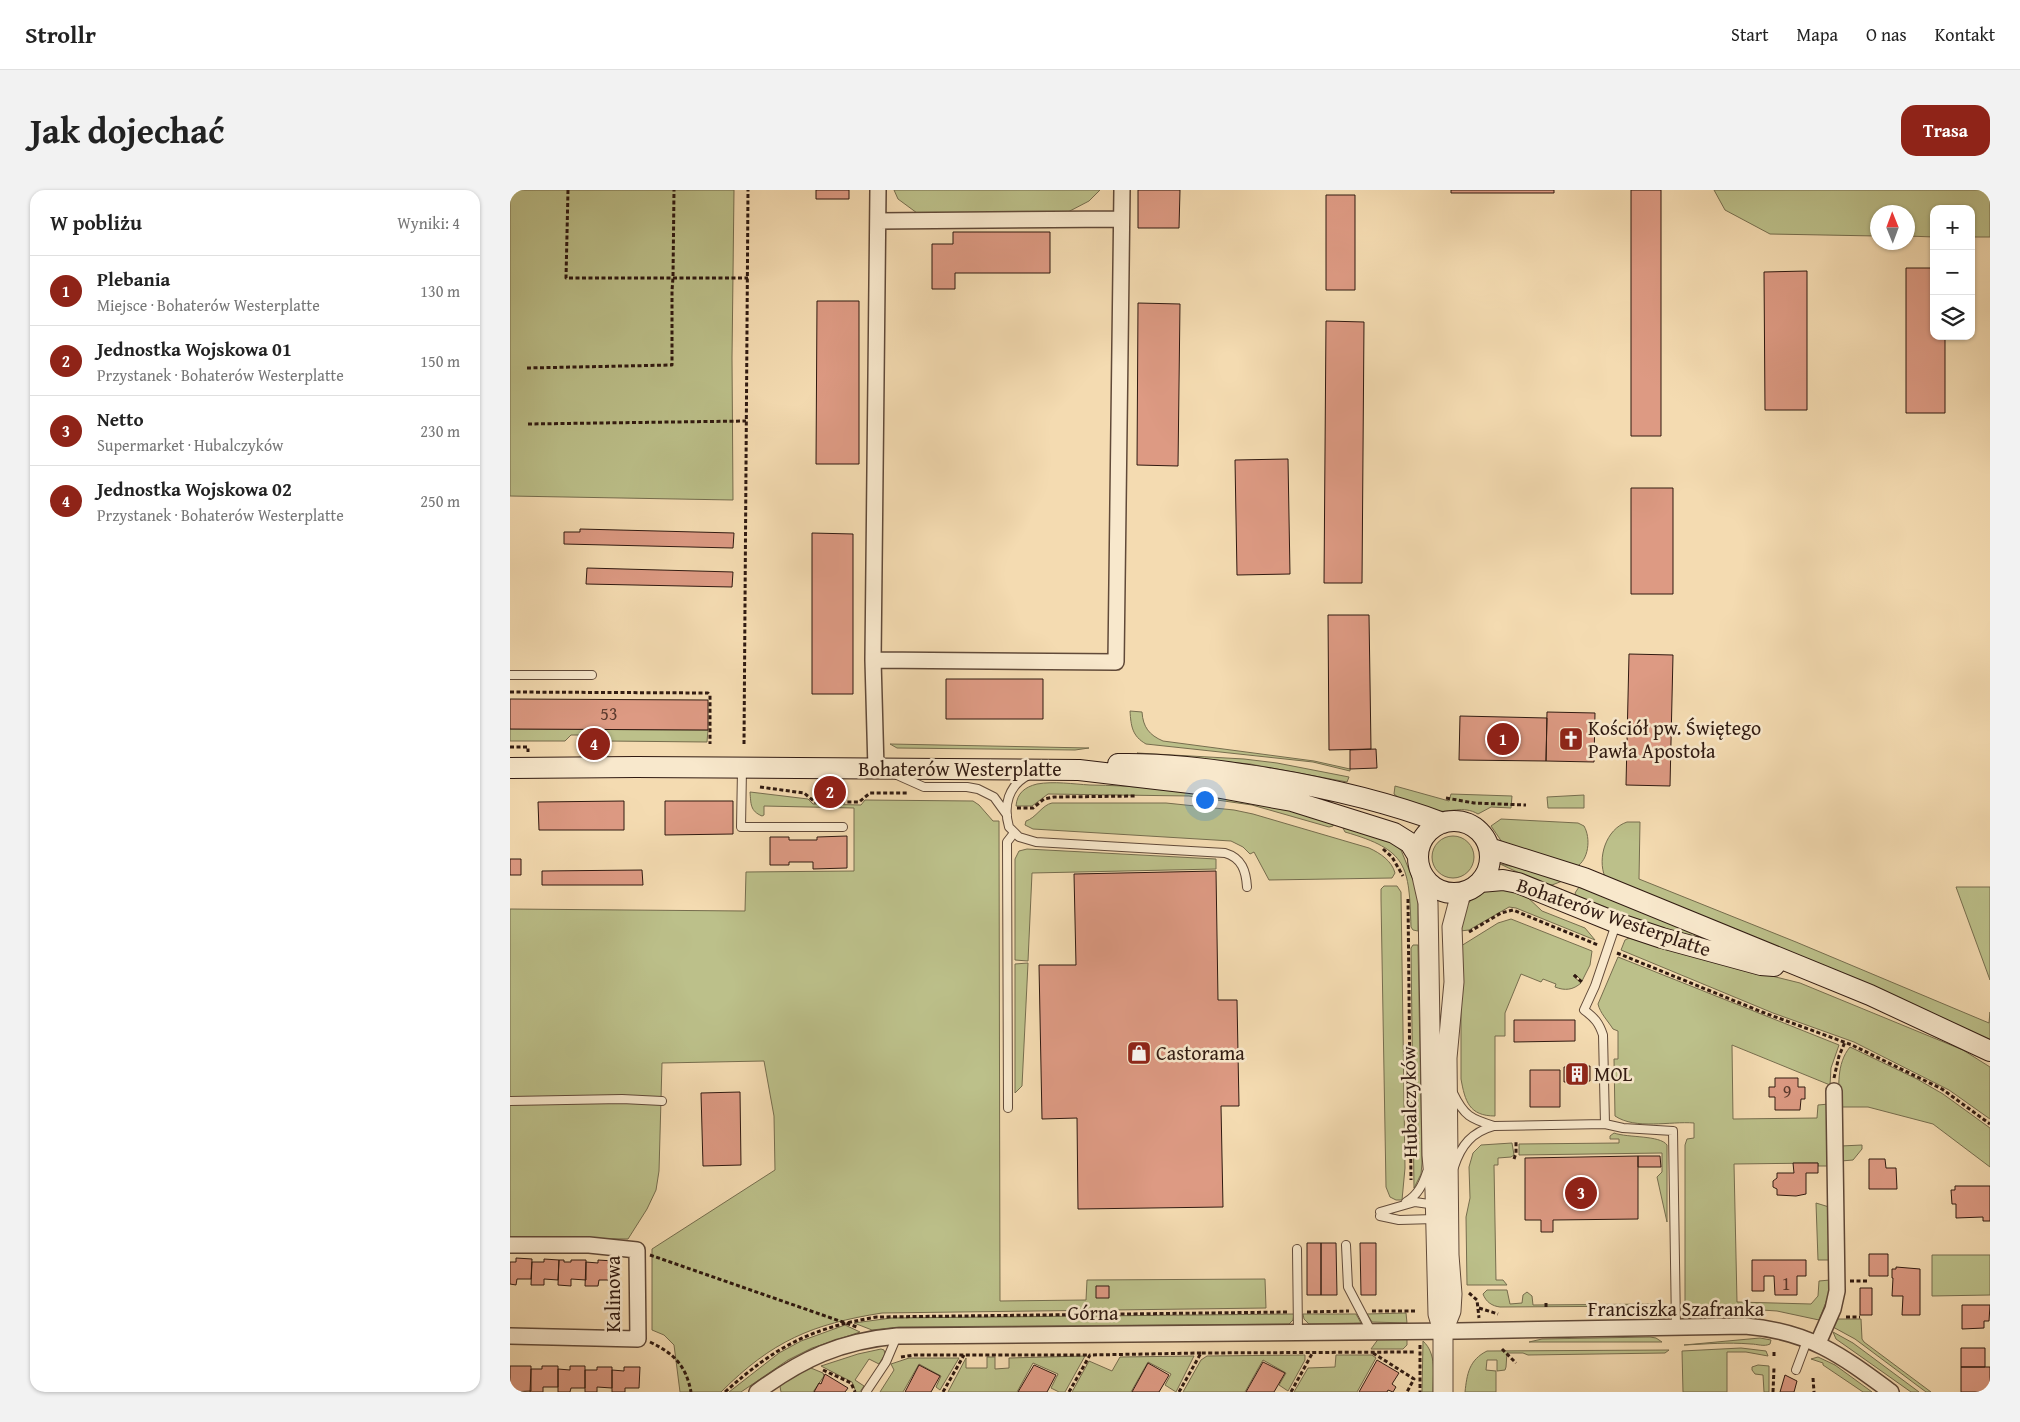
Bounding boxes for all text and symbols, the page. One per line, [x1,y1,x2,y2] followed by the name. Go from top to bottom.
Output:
[25,17,96,52] text: Strollr
[1731,21,1769,48] text: Start
[1797,21,1838,48] text: Mapa
[1866,21,1907,48] text: O nas
[1935,21,1995,48] text: Kontakt
[30,105,224,156] text: Jak dojechać
[1901,105,1990,156] button: Trasa
[1870,205,1915,250] north arrow
[1930,205,1975,340] map controls
[1930,205,1975,250] button: +
[50,207,142,238] text: W pobliżu
[397,211,460,235] text: Wyniki: 4
[1930,250,1975,295] button: −
[97,265,170,293] text: Plebania
[62,279,70,303] text: 1
[420,279,460,303] text: 130 m
[97,293,320,317] text: Miejsce · Bohaterów Westerplatte
[1930,295,1975,340] button: layers
[97,335,292,363] text: Jednostka Wojskowa 01
[62,349,70,373] text: 2
[420,349,460,373] text: 150 m
[97,363,344,387] text: Przystanek · Bohaterów Westerplatte
[97,405,144,433] text: Netto
[62,419,70,443] text: 3
[420,419,460,443] text: 230 m
[97,433,283,457] text: Supermarket · Hubalczyków
[97,475,292,503] text: Jednostka Wojskowa 02
[62,489,70,513] text: 4
[420,489,460,513] text: 250 m
[97,503,344,527] text: Przystanek · Bohaterów Westerplatte
[600,700,618,727] house number: 53
[1588,713,1761,765] place label: Kościół pw. Świętego Pawła Apostoła
[1487,720,1519,758] pin: 1
[578,725,610,763] pin: 4
[1558,726,1584,752] church icon: Kościół pw. Świętego Pawła Apostoła
[858,754,1062,783] street label: Bohaterów Westerplatte
[814,773,846,811] pin: 2
[1192,787,1218,813] your location
[1513,870,1715,963] street label: Bohaterów Westerplatte
[1156,1038,1245,1067] place label: Castorama
[1126,1040,1152,1066] shop icon: Castorama
[1393,1045,1424,1158] street label: Hubalczyków
[1594,1059,1633,1088] place label: MOL
[1564,1061,1590,1087] building icon: MOL
[1783,1078,1791,1105] house number: 9
[1565,1174,1597,1212] pin: 3
[598,1255,627,1333] street label: Kalinowa
[1782,1270,1790,1297] house number: 1
[1588,1294,1765,1323] street label: Franciszka Szafranka
[1068,1298,1119,1327] street label: Górna

